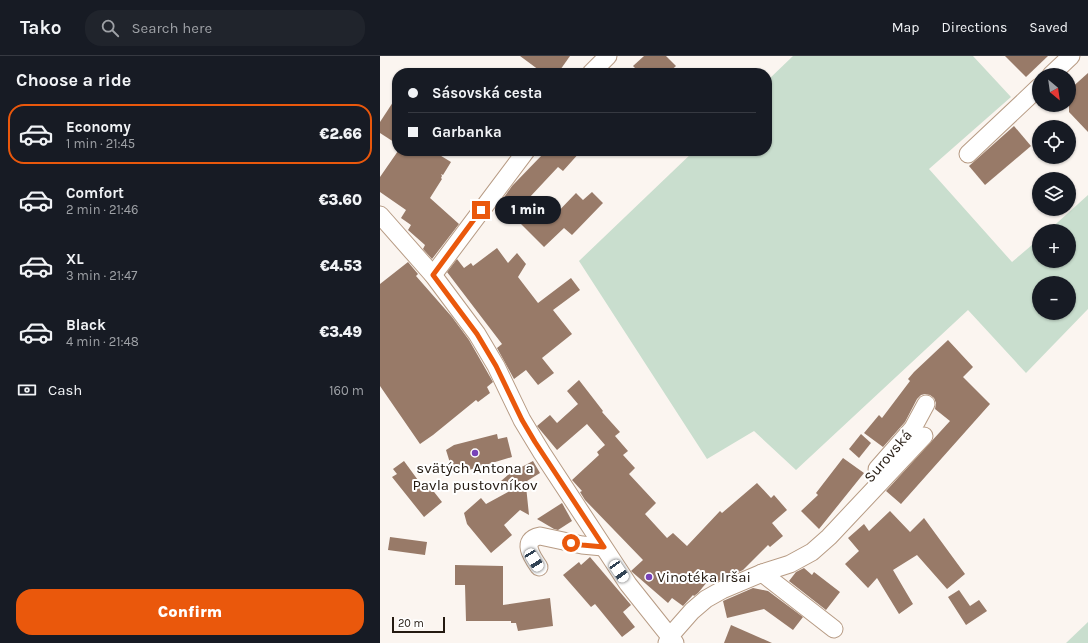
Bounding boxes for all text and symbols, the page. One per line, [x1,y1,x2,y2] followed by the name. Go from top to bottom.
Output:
[85,10,365,46] search box
[20,17,61,39] text: Tako
[99,17,121,39] icon: search
[131,19,212,37] text: Search here
[892,19,920,36] text: Map
[942,19,1007,36] text: Directions
[1029,19,1068,36] text: Saved
[1032,68,1076,112] north arrow
[1032,68,1076,320] map controls
[16,69,131,91] text: Choose a ride
[432,84,542,102] text: Sásovská cesta
[18,116,54,152] icon: car
[66,118,131,136] text: Economy
[1032,120,1076,164] button: locate
[432,123,502,141] text: Garbanka
[320,125,362,143] text: €2.66
[66,136,135,151] text: 1 min · 21:45
[1032,172,1076,216] button: layers
[18,182,54,218] icon: car
[66,184,124,202] text: Comfort
[319,191,362,209] text: €3.60
[495,196,561,224] callout: 1 min
[472,201,490,219] route end
[66,202,139,217] text: 2 min · 21:46
[511,202,545,217] text: 1 min
[1032,224,1076,268] button: +
[18,248,54,284] icon: car
[66,250,84,268] text: XL
[320,257,362,275] text: €4.53
[66,268,137,283] text: 3 min · 21:47
[1032,276,1076,320] button: −
[18,314,54,350] icon: car
[66,316,106,334] text: Black
[319,323,362,341] text: €3.49
[66,334,139,349] text: 4 min · 21:48
[16,379,38,401] icon: cash
[48,381,82,399] text: Cash
[329,383,364,398] text: 160 m
[860,426,916,486] street label: Surovská
[470,448,480,458] marker: svätých Antona a Pavla pustovníkov
[413,459,538,494] place label: svätých Antona a Pavla pustovníkov
[562,534,580,552] route start
[523,547,545,573] car
[607,558,631,584] car
[657,568,751,586] place label: Vinotéka Iršai
[644,572,654,582] marker: Vinotéka Iršai
[16,589,364,635] button: Confirm
[392,615,445,634] scale bar
[398,617,424,630] text: 20 m

